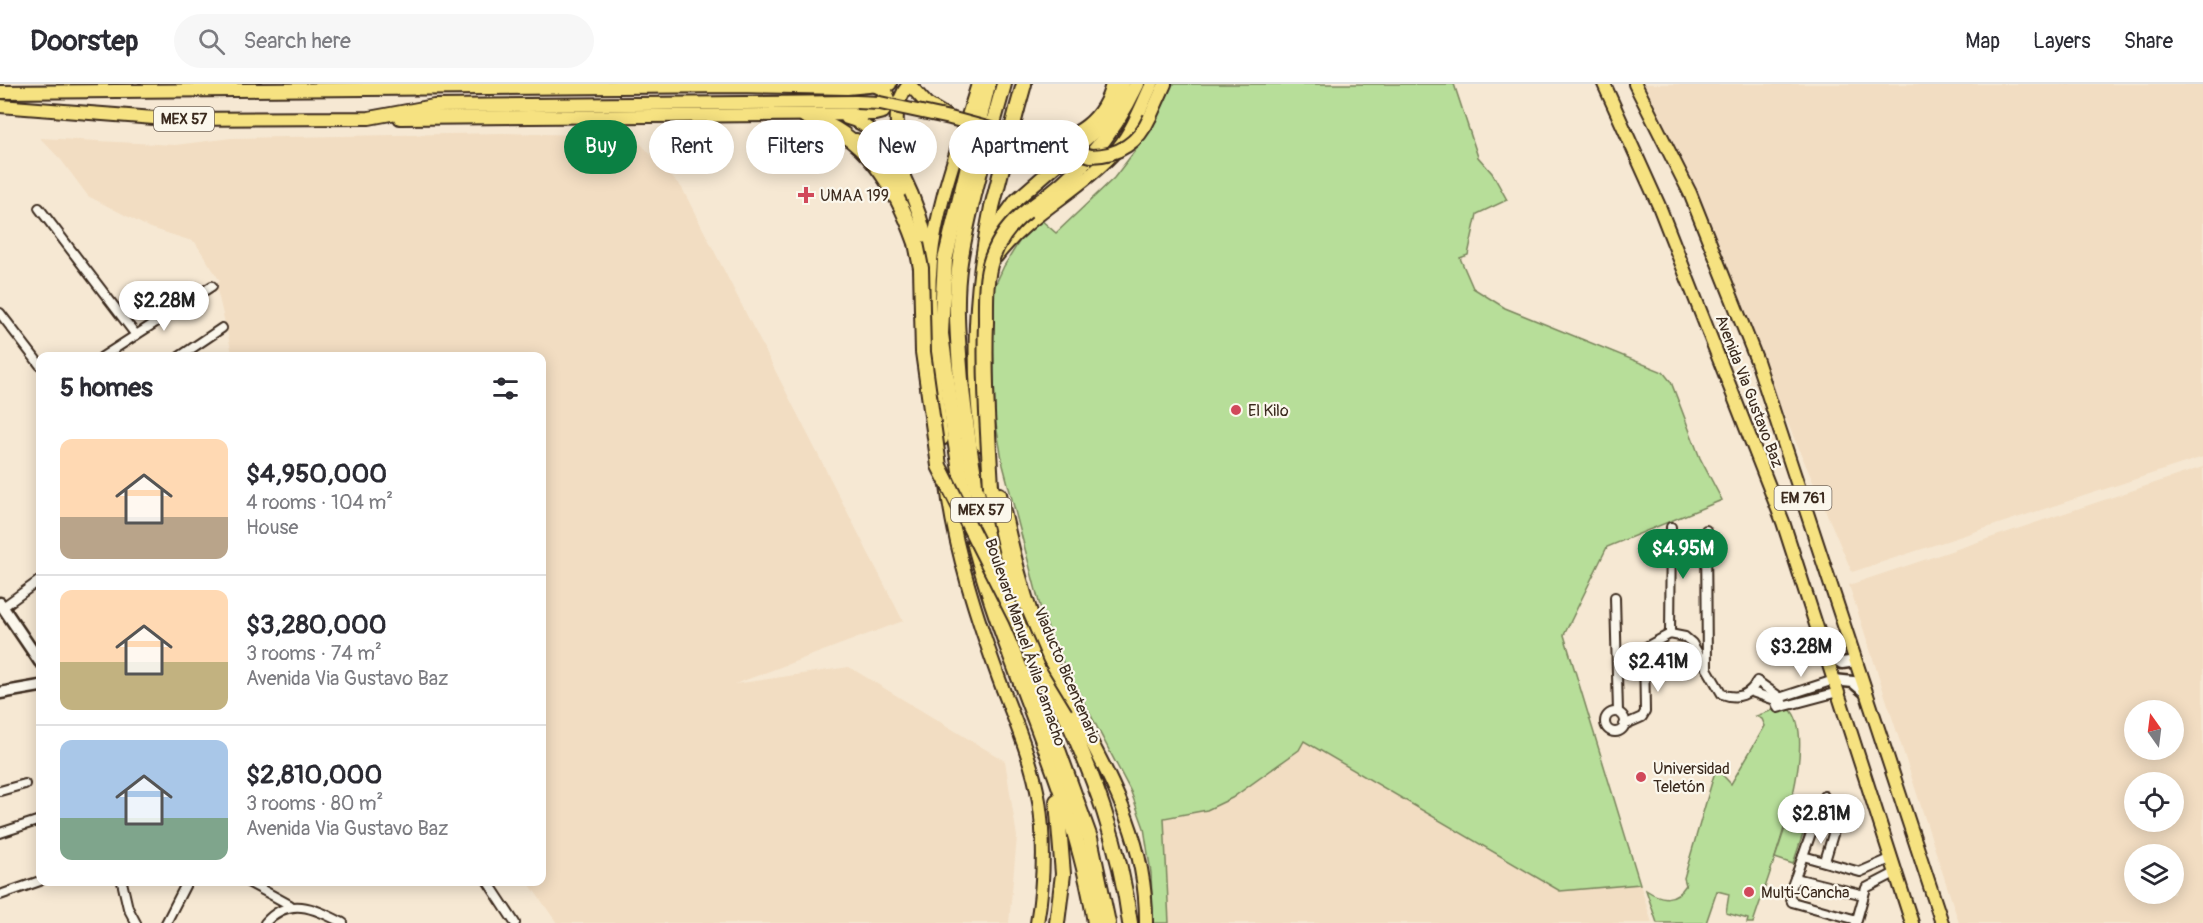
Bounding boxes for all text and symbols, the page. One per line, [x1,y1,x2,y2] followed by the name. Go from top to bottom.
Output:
[174,14,594,68] search box
[30,24,138,59] text: Doorstep
[195,25,228,58] icon: search
[243,27,351,55] text: Search here
[1965,28,2000,55] text: Map
[2033,28,2091,55] text: Layers
[2124,28,2173,55] text: Share
[154,107,214,131] road number: MEX 57
[564,120,637,174] chip: Buy
[649,120,734,174] chip: Rent
[746,120,845,174] chip: Filters
[857,120,937,174] chip: New
[949,120,1089,174] chip: Apartment
[797,186,815,204] marker: UMAA 199
[820,186,889,206] place label: UMAA 199
[115,281,213,332] pin: $2.28M
[133,288,195,313] text: $2.28M
[1711,312,1787,471] street label: Avenida Via Gustavo Baz
[60,372,153,404] text: 5 homes
[489,372,522,405] icon: filters
[1248,401,1289,421] place label: El Kilo
[1229,403,1243,417] marker: El Kilo
[246,458,387,490] text: $4,950,000
[108,463,180,535] icon: home
[1774,486,1832,510] road number: EM 761
[246,490,393,515] text: 4 rooms · 104 m²
[951,498,1011,522] road number: MEX 57
[246,515,298,540] text: House
[1634,529,1732,580] pin: $4.95M
[980,536,1070,749] street label: Boulevard Manuel Ávila Camacho
[1652,536,1714,561] text: $4.95M
[1029,604,1105,747] street label: Viaducto Bicentenario
[246,609,386,641] text: $3,280,000
[108,614,180,686] icon: home
[1752,627,1850,678] pin: $3.28M
[1770,634,1832,659] text: $3.28M
[246,641,382,666] text: 3 rooms · 74 m²
[1609,642,1707,693] pin: $2.41M
[1628,649,1688,674] text: $2.41M
[246,666,448,691] text: Avenida Via Gustavo Baz
[2124,700,2184,760] north arrow
[2124,700,2184,904] map controls
[246,759,382,791] text: $2,810,000
[1653,759,1730,797] place label: Universidad Teletón
[108,764,180,836] icon: home
[1634,770,1648,784] marker: Universidad Teletón
[2124,772,2184,832] button: locate
[246,791,383,816] text: 3 rooms · 80 m²
[1772,794,1870,845] pin: $2.81M
[1792,801,1850,826] text: $2.81M
[246,816,448,841] text: Avenida Via Gustavo Baz
[2124,844,2184,904] button: layers
[1761,883,1849,903] place label: Multi-Cancha
[1742,885,1756,899] marker: Multi-Cancha

